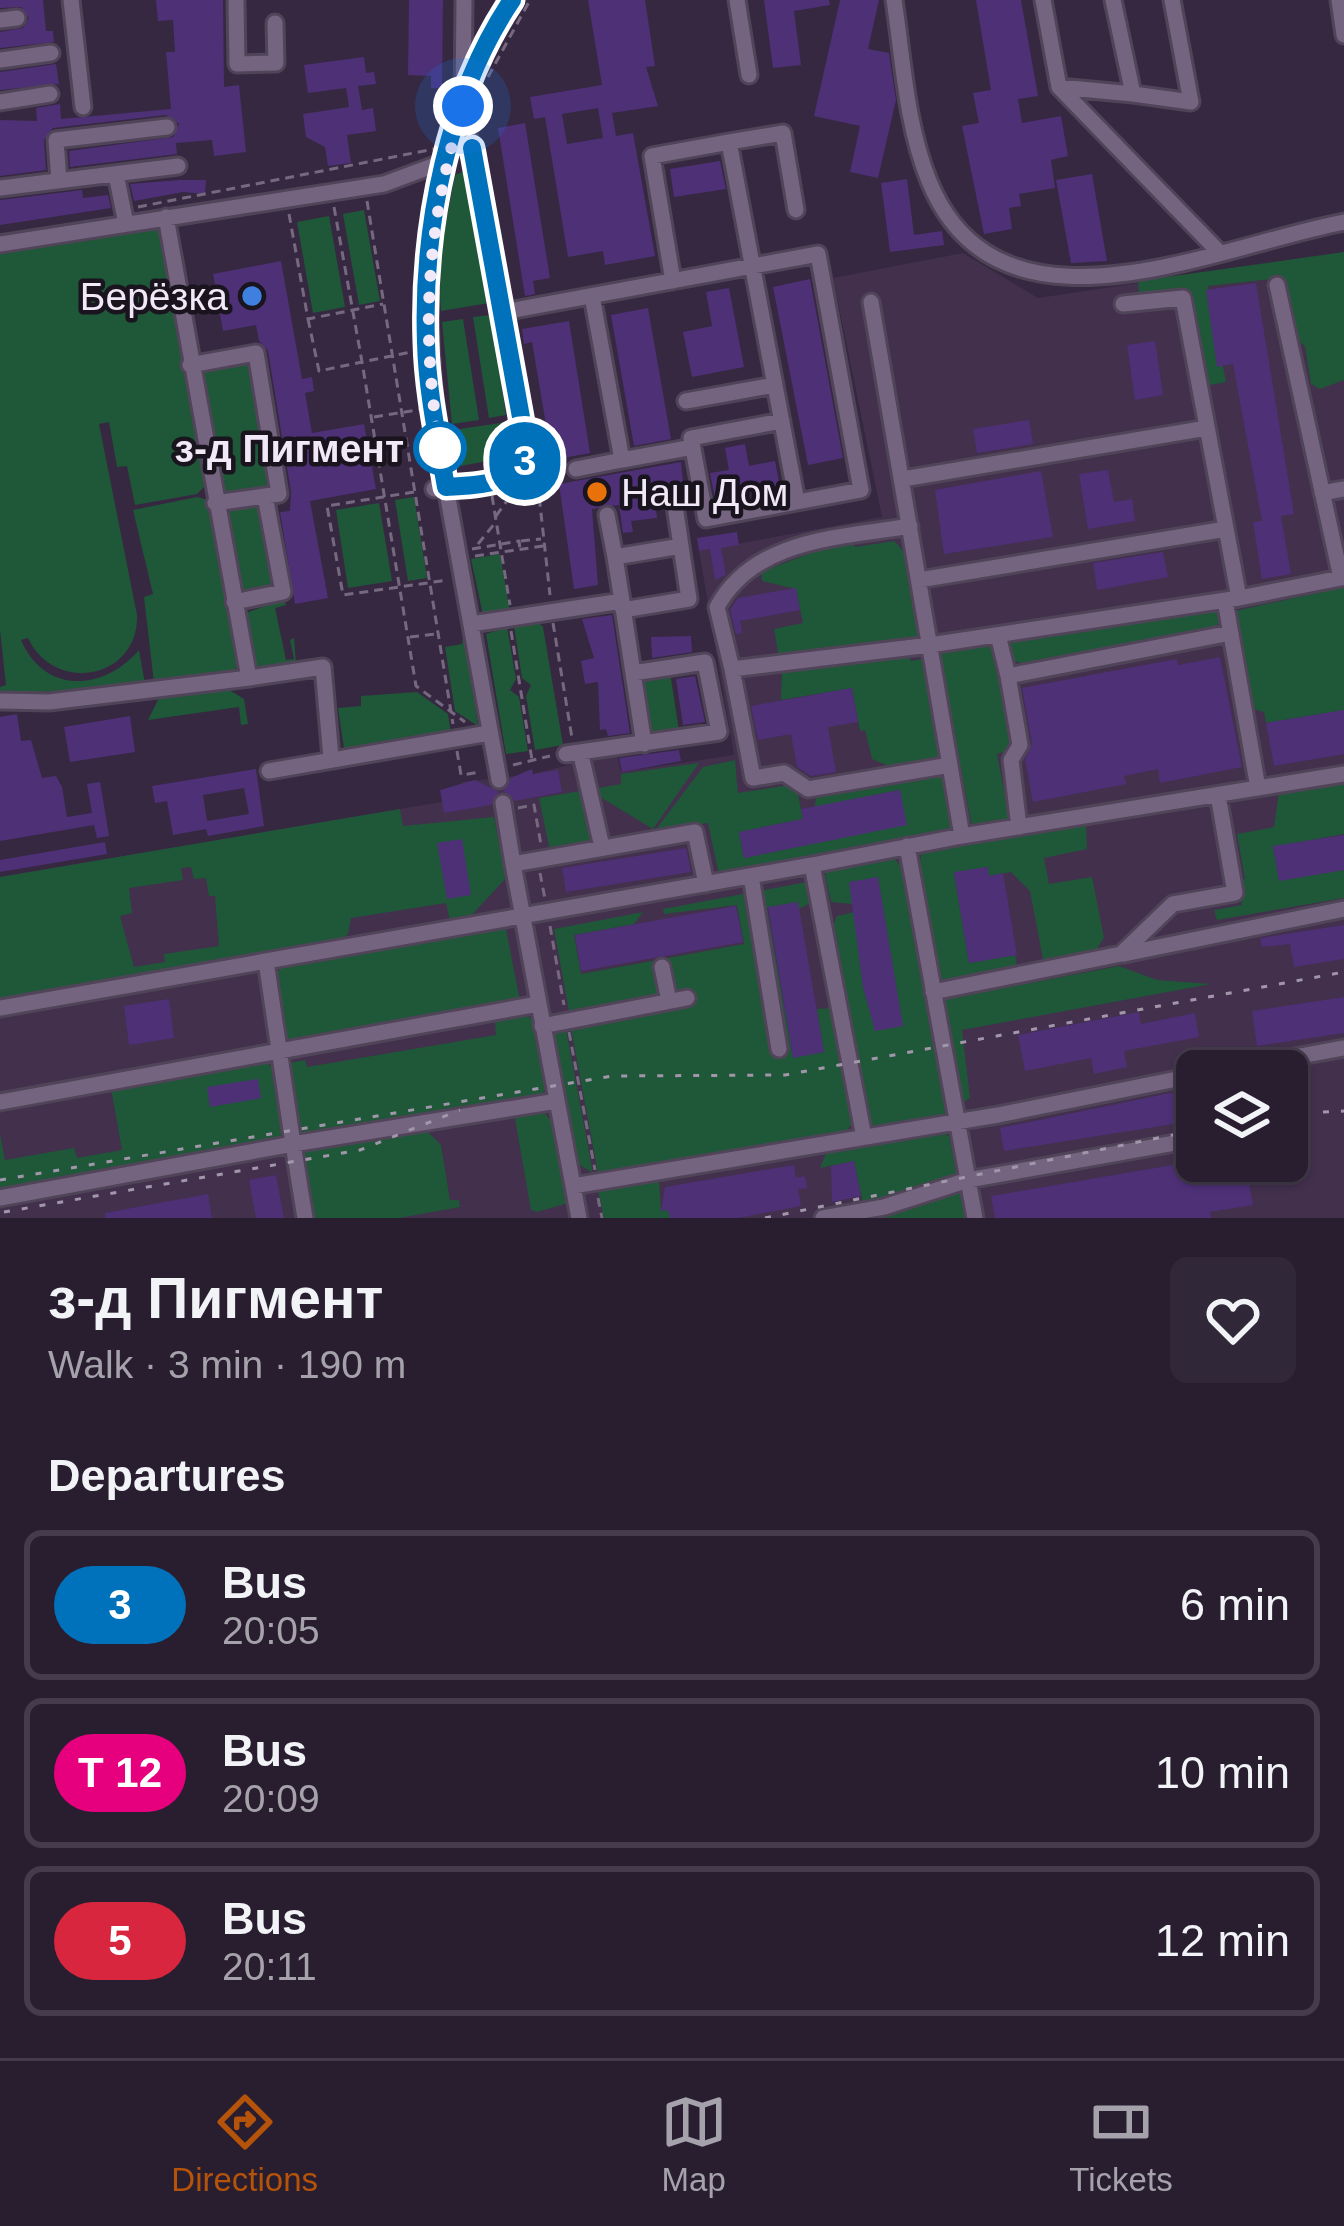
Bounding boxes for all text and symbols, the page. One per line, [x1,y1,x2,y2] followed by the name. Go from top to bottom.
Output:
[433,76,493,136] your location
[80,275,228,318] place label: Берёзка
[239,283,265,309] marker: Берёзка
[486,422,564,500] line badge: 3
[415,423,465,473] marker: з-д Пигмент
[175,427,404,470] place label: з-д Пигмент
[513,437,537,484] text: 3
[621,471,788,514] place label: Наш Дом
[584,479,610,505] marker: Наш Дом
[1176,1050,1308,1182] map controls
[1176,1050,1308,1182] button: layers
[1170,1257,1296,1383] button: heart
[48,1266,383,1330] text: з-д Пигмент
[48,1343,406,1386] text: Walk · 3 min · 190 m
[48,1450,286,1501] text: Departures
[222,1557,307,1608] text: Bus
[1180,1579,1290,1630] text: 6 min
[108,1581,132,1628] text: 3
[222,1609,320,1652] text: 20:05
[222,1725,307,1776] text: Bus
[1155,1747,1290,1798] text: 10 min
[78,1749,162,1796] text: Т 12
[222,1777,320,1820] text: 20:09
[222,1893,307,1944] text: Bus
[1155,1915,1290,1966] text: 12 min
[108,1917,132,1964] text: 5
[222,1945,317,1988] text: 20:11
[171,2089,318,2199] tab: Directions
[661,2089,727,2199] tab: Map
[1069,2089,1173,2199] tab: Tickets

